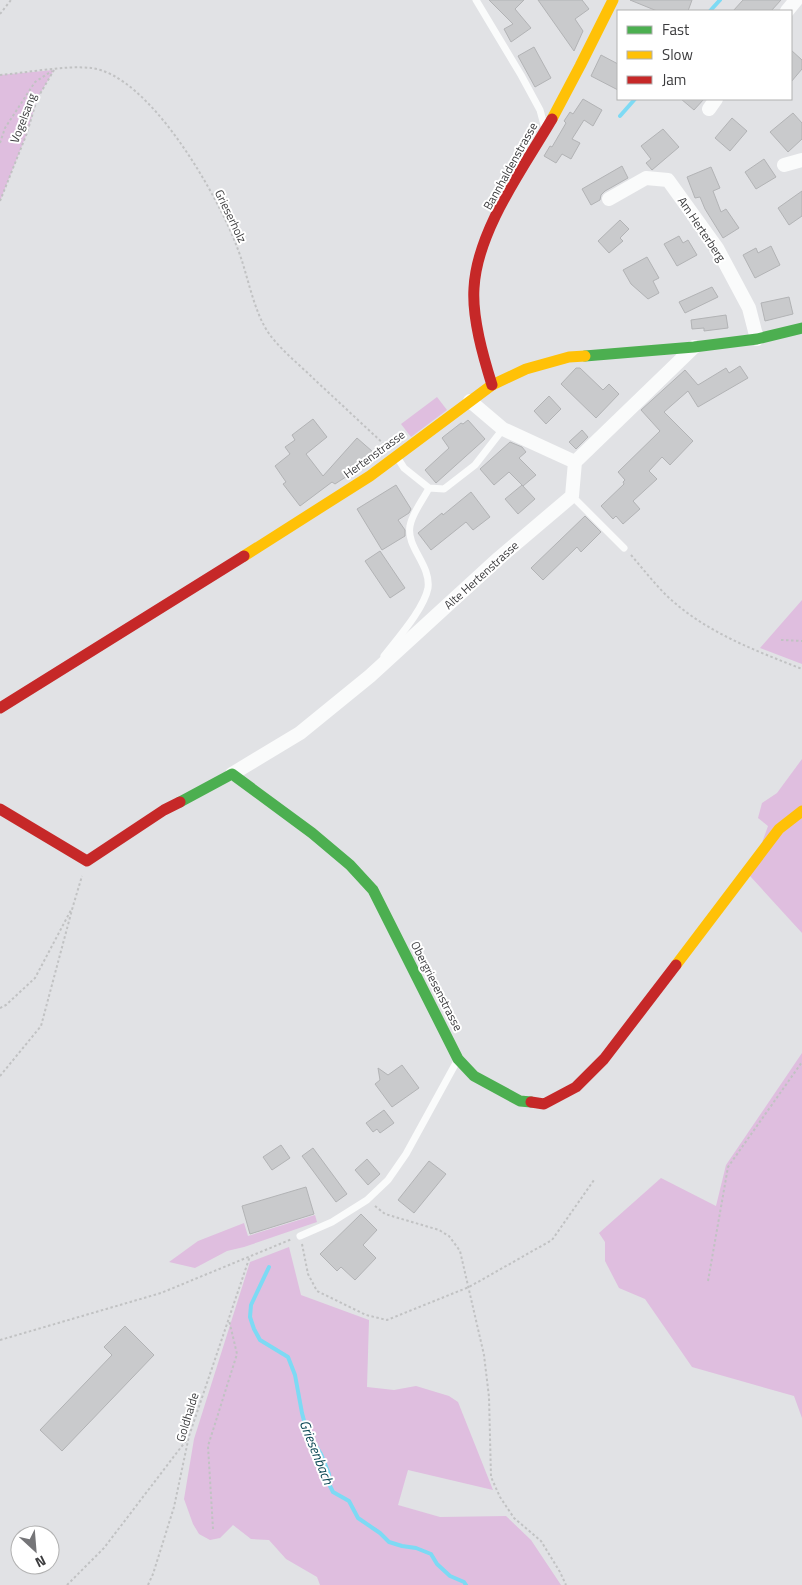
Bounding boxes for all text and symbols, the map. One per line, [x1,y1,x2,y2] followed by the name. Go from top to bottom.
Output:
[617,10,792,100] legend
[662,18,690,41] text: Fast
[662,43,693,66] text: Slow
[662,68,686,91] text: Jam
[5,90,41,146] street label: Vogelsang
[478,119,542,213] street label: Bannhaldenstrasse
[210,186,252,246] street label: Grieserholz
[673,193,731,265] street label: Am Herterberg
[339,425,409,483] street label: Hertenstrasse
[439,536,523,614] street label: Alte Hertenstrasse
[406,938,468,1034] street label: Obergriesenstrasse
[171,1390,203,1444] street label: Goldhalde
[295,1417,340,1488] water label: Griesenbach
[10,1525,60,1575] north arrow
[32,1551,50,1574] text: N

